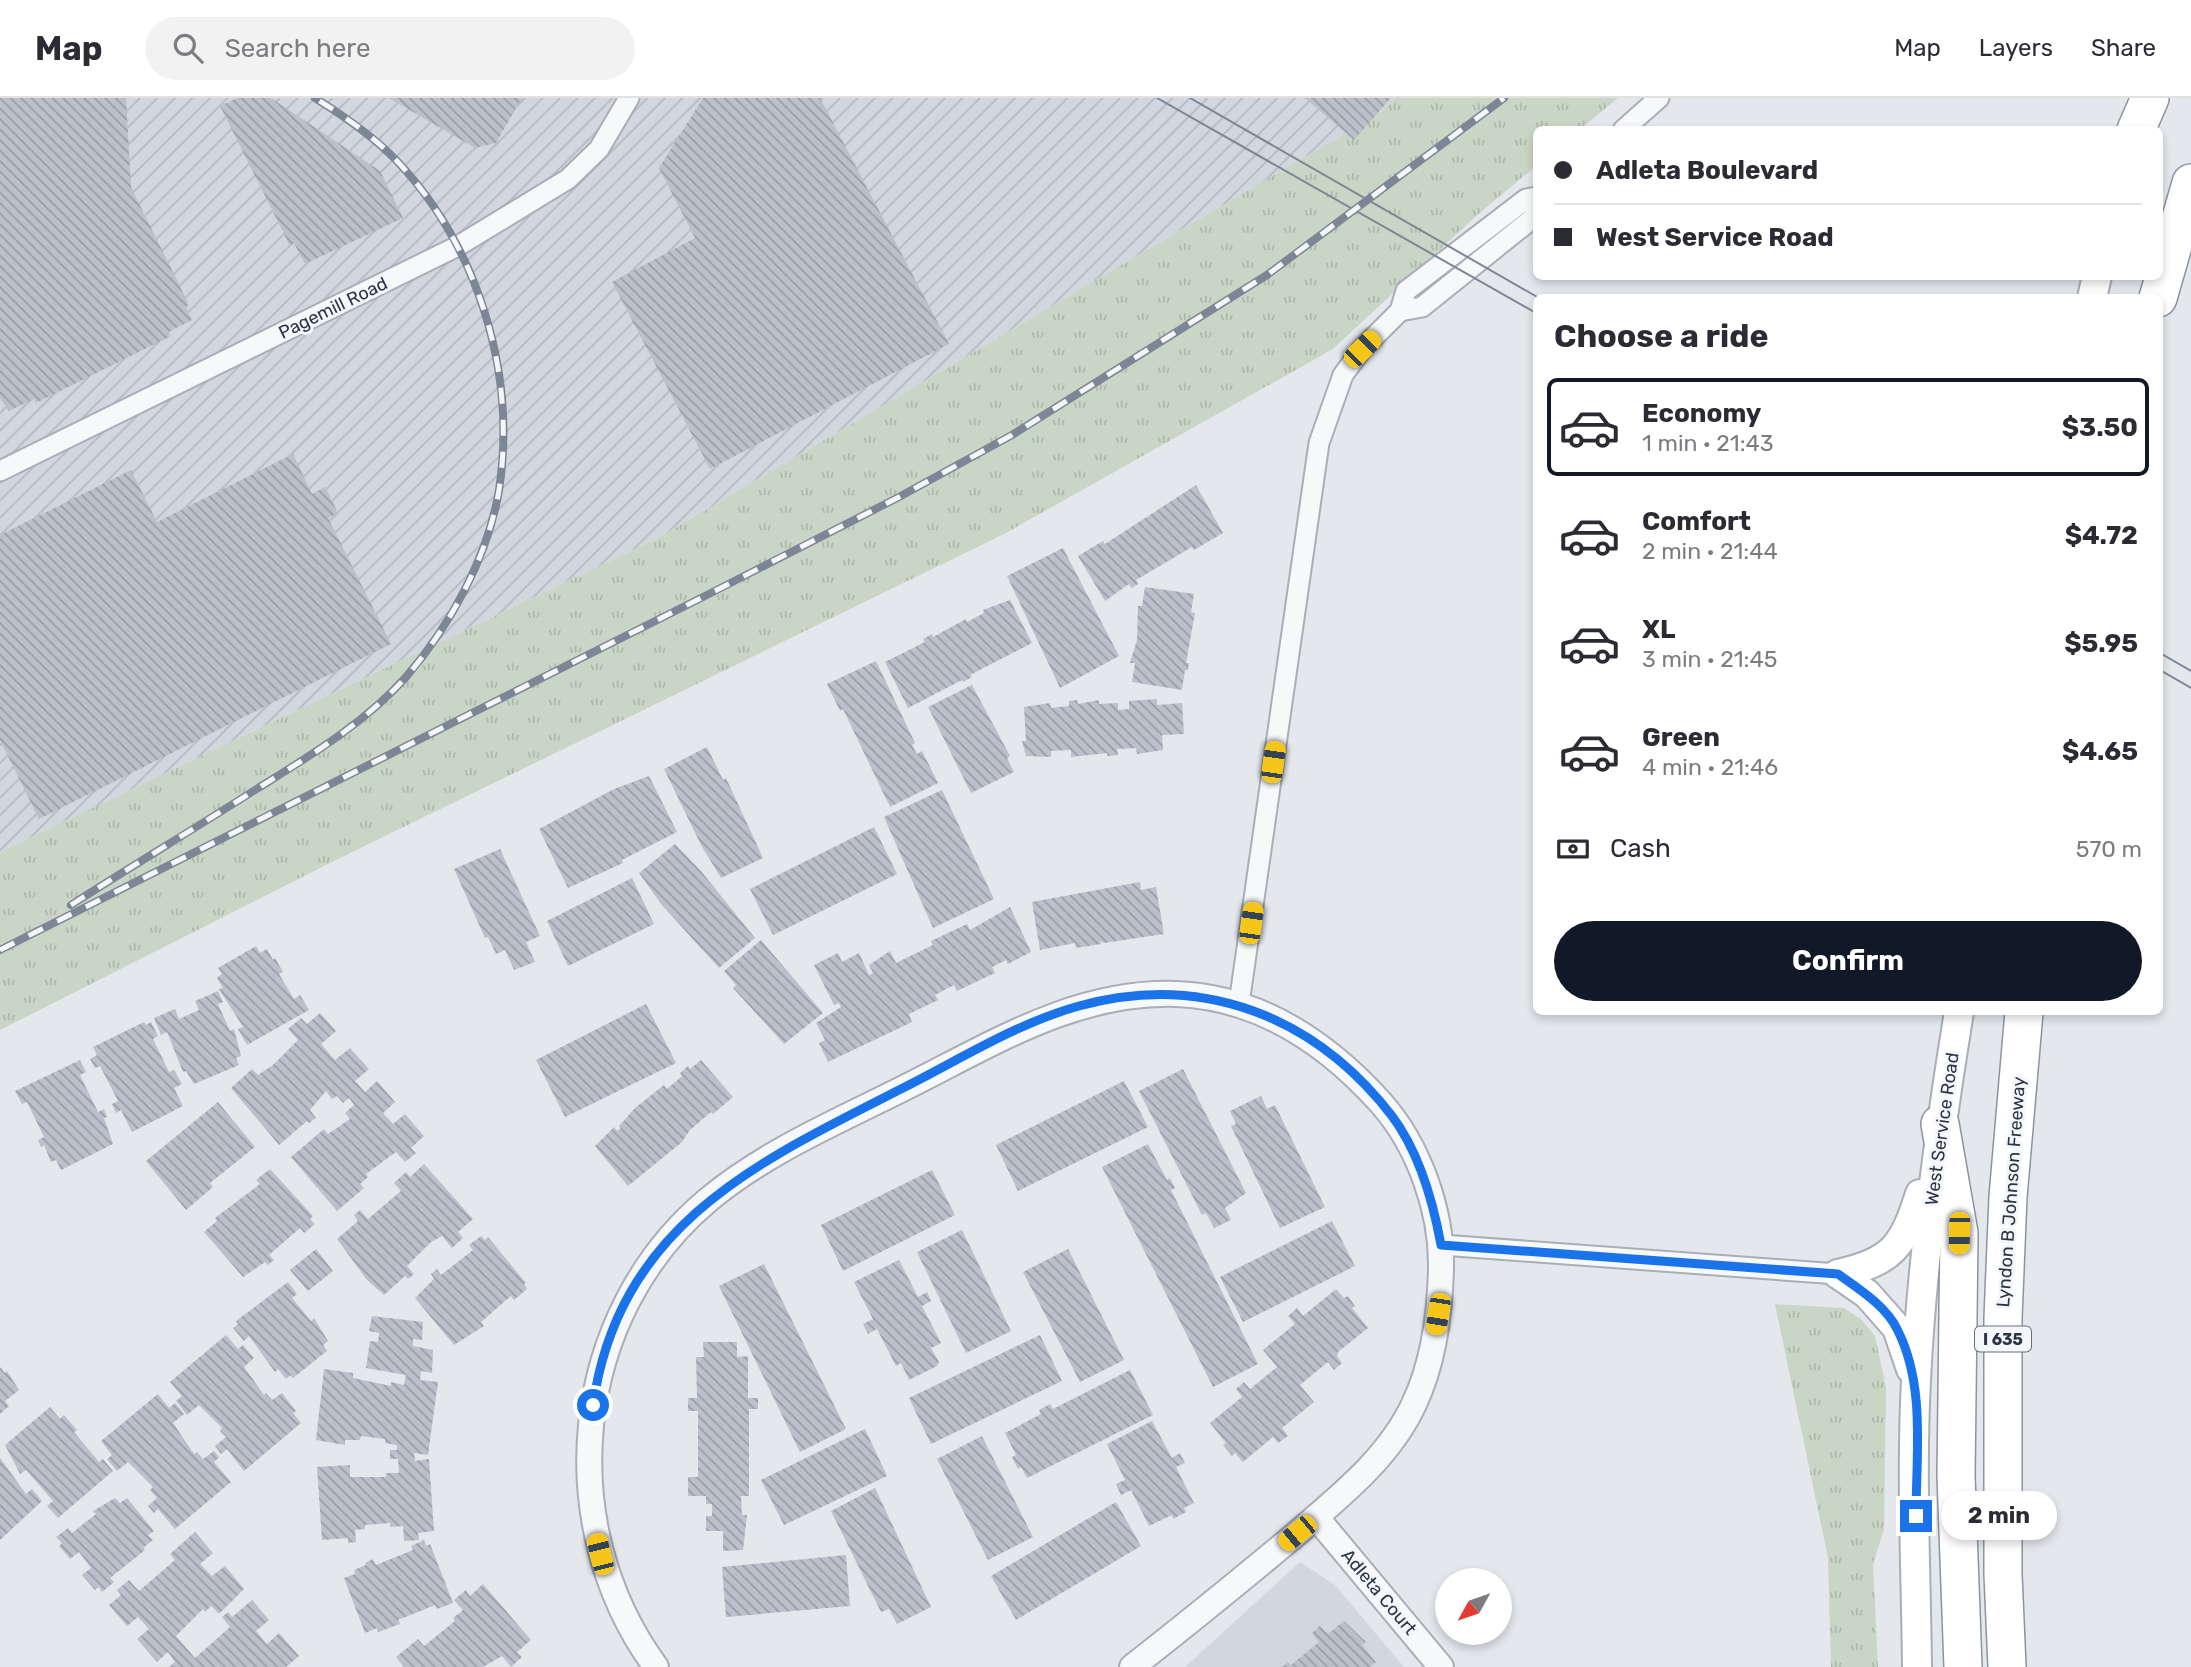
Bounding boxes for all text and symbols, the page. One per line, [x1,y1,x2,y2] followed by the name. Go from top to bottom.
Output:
[145,17,635,80] search box
[35,29,103,68] text: Map
[169,29,207,67] icon: search
[225,33,370,64] text: Search here
[1894,34,1941,62] text: Map
[1979,34,2053,62] text: Layers
[2091,34,2156,62] text: Share
[1596,155,1818,186] text: Adleta Boulevard
[1596,222,1834,253] text: West Service Road
[275,272,391,344] street label: Pagemill Road
[1554,317,1768,355] text: Choose a ride
[1340,327,1385,371] car
[1558,396,1621,459] icon: car
[1642,398,1761,429] text: Economy
[2062,412,2138,443] text: $3.50
[1642,429,1774,457] text: 1 min · 21:43
[1558,504,1621,567] icon: car
[1642,506,1751,537] text: Comfort
[2065,520,2138,551] text: $4.72
[1642,537,1778,565] text: 2 min · 21:44
[1558,612,1621,675] icon: car
[1642,614,1675,645] text: XL
[2064,628,2138,659] text: $5.95
[1642,645,1777,673] text: 3 min · 21:45
[1558,720,1621,783] icon: car
[1642,722,1720,753] text: Green
[2062,736,2138,767] text: $4.65
[1260,740,1287,784] car
[1642,753,1778,781] text: 4 min · 21:46
[1554,830,1592,868] icon: cash
[1610,833,1671,864] text: Cash
[2076,835,2142,863] text: 570 m
[1238,901,1265,945] car
[1554,921,2142,1001] button: Confirm
[1920,1051,1964,1207] street label: West Service Road
[1992,1076,2030,1308] street label: Lyndon B Johnson Freeway
[1949,1212,1970,1254] car
[1425,1292,1452,1336] car
[1975,1326,2031,1352] road number: I 635
[577,1389,609,1421] route start
[1940,1492,2056,1540] callout: 2 min
[1900,1500,1932,1532] route end
[1968,1501,2030,1529] text: 2 min
[1275,1511,1320,1555] car
[585,1531,616,1577] car
[1337,1545,1421,1639] street label: Adleta Court
[1435,1568,1512,1645] north arrow
[1435,1568,1512,1645] map controls

